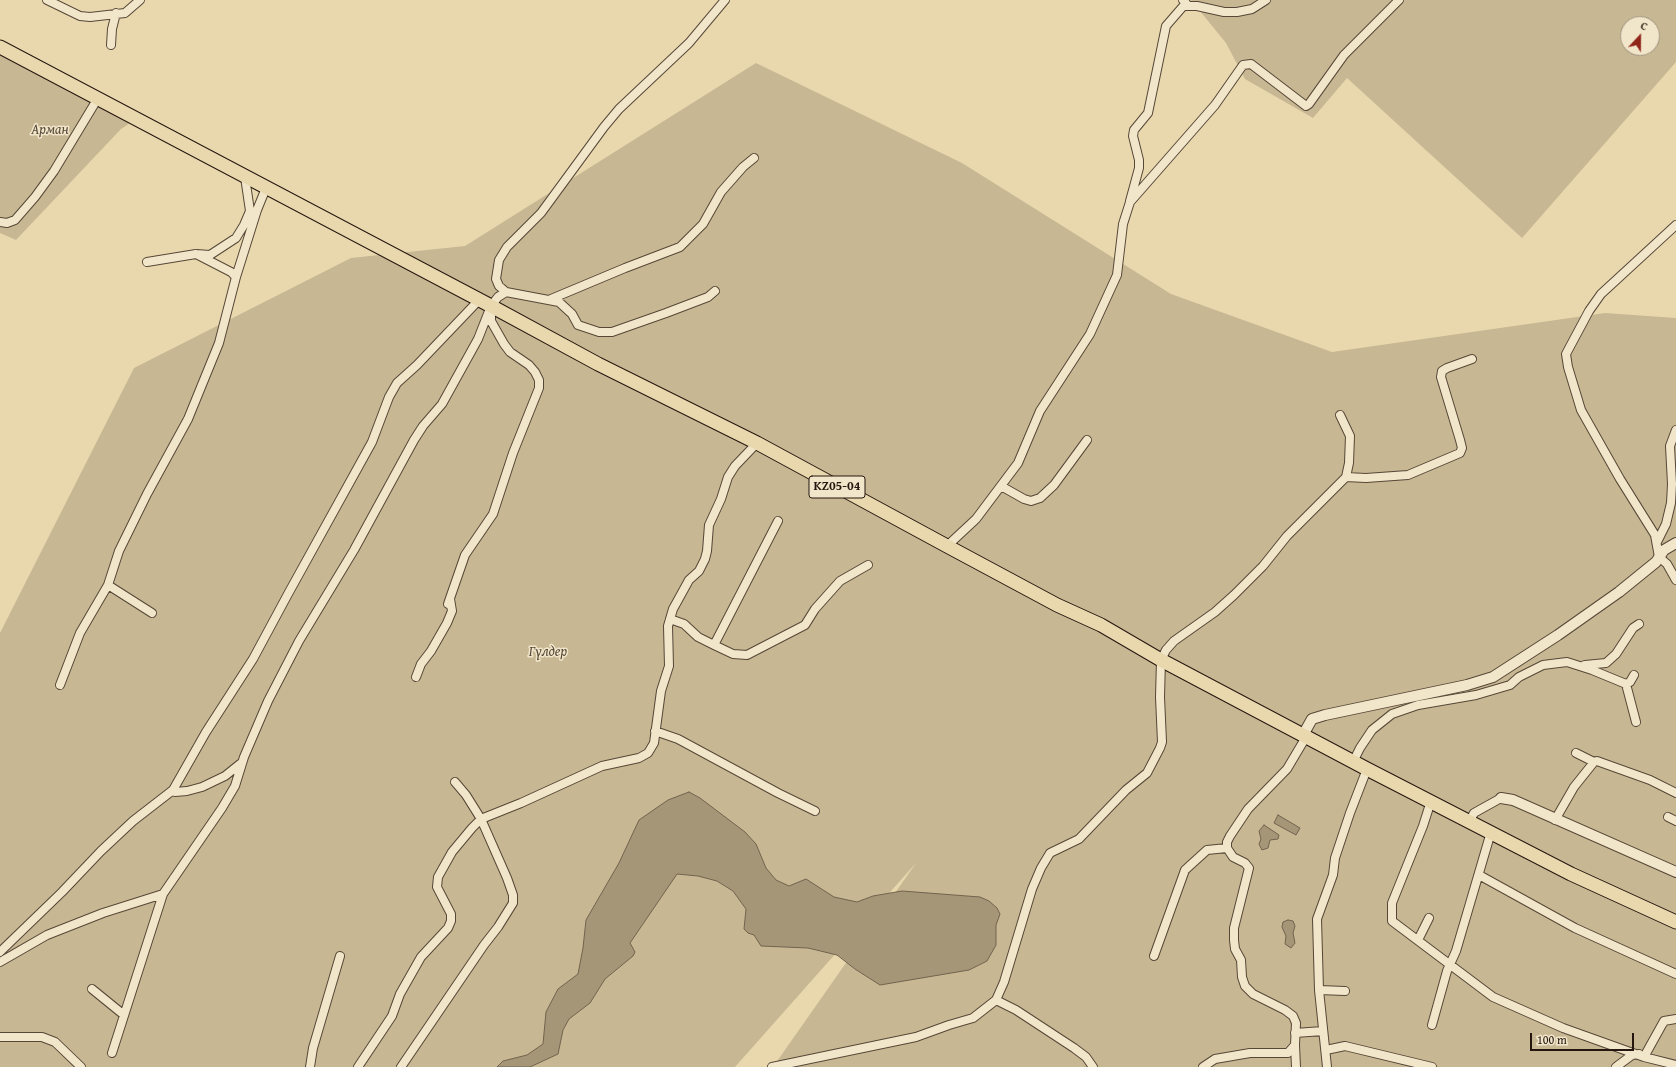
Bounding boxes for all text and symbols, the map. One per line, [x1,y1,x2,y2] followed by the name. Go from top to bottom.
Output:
[1620,16,1660,56] north arrow
[1638,17,1650,34] text: С
[31,122,69,138] park label: Арман
[809,476,865,498] road number: KZ05-04
[529,644,567,660] park label: Гүлдер
[1532,1025,1636,1051] scale bar
[1537,1031,1567,1048] text: 100 m

